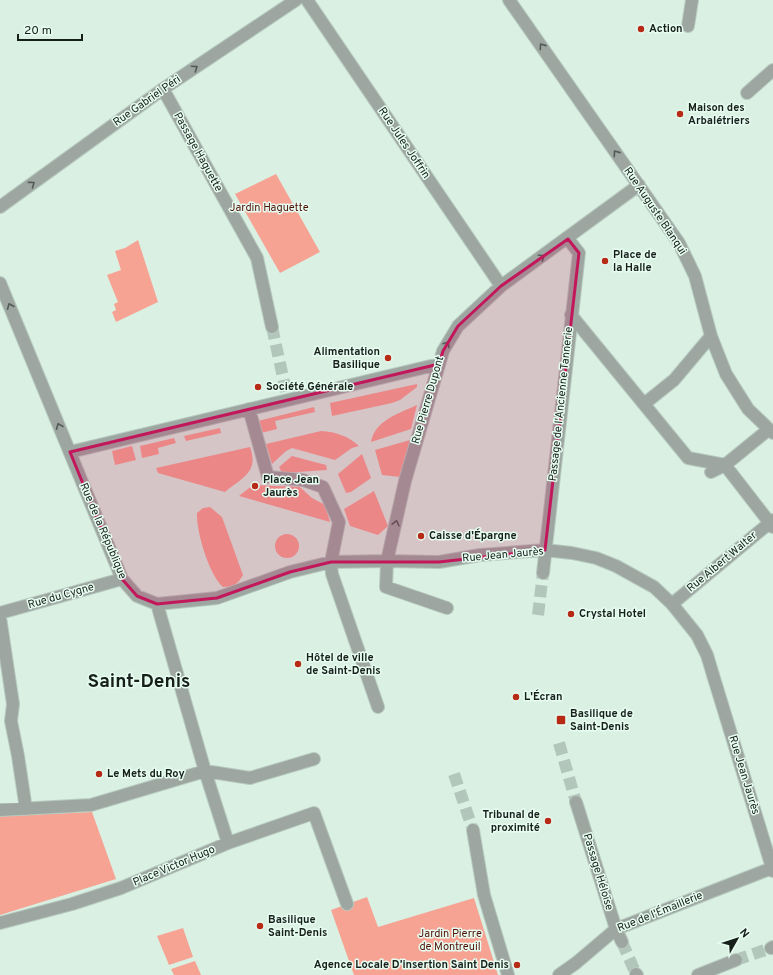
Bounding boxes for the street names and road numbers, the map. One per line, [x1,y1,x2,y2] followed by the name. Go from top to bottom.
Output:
[110,72,184,130] street label: Rue Gabriel Péri
[375,105,433,181] street label: Rue Jules Joffrin
[170,110,226,194] street label: Passage Haguette
[621,165,689,257] street label: Rue Auguste Blanqui
[546,326,576,482] street label: Passage de l'Ancienne Tannerie
[409,354,447,446] street label: Rue Pierre Dupont
[76,481,130,581] street label: Rue de la République
[684,528,760,595] street label: Rue Albert Walter
[462,544,544,566] street label: Rue Jean Jaurès
[26,580,96,612] street label: Rue du Cygne
[725,734,763,816] street label: Rue Jean Jaurès
[580,832,616,912] street label: Passage Héloïse
[131,842,217,890] street label: Place Victor Hugo
[615,888,705,936] street label: Rue de l'Émaillerie

